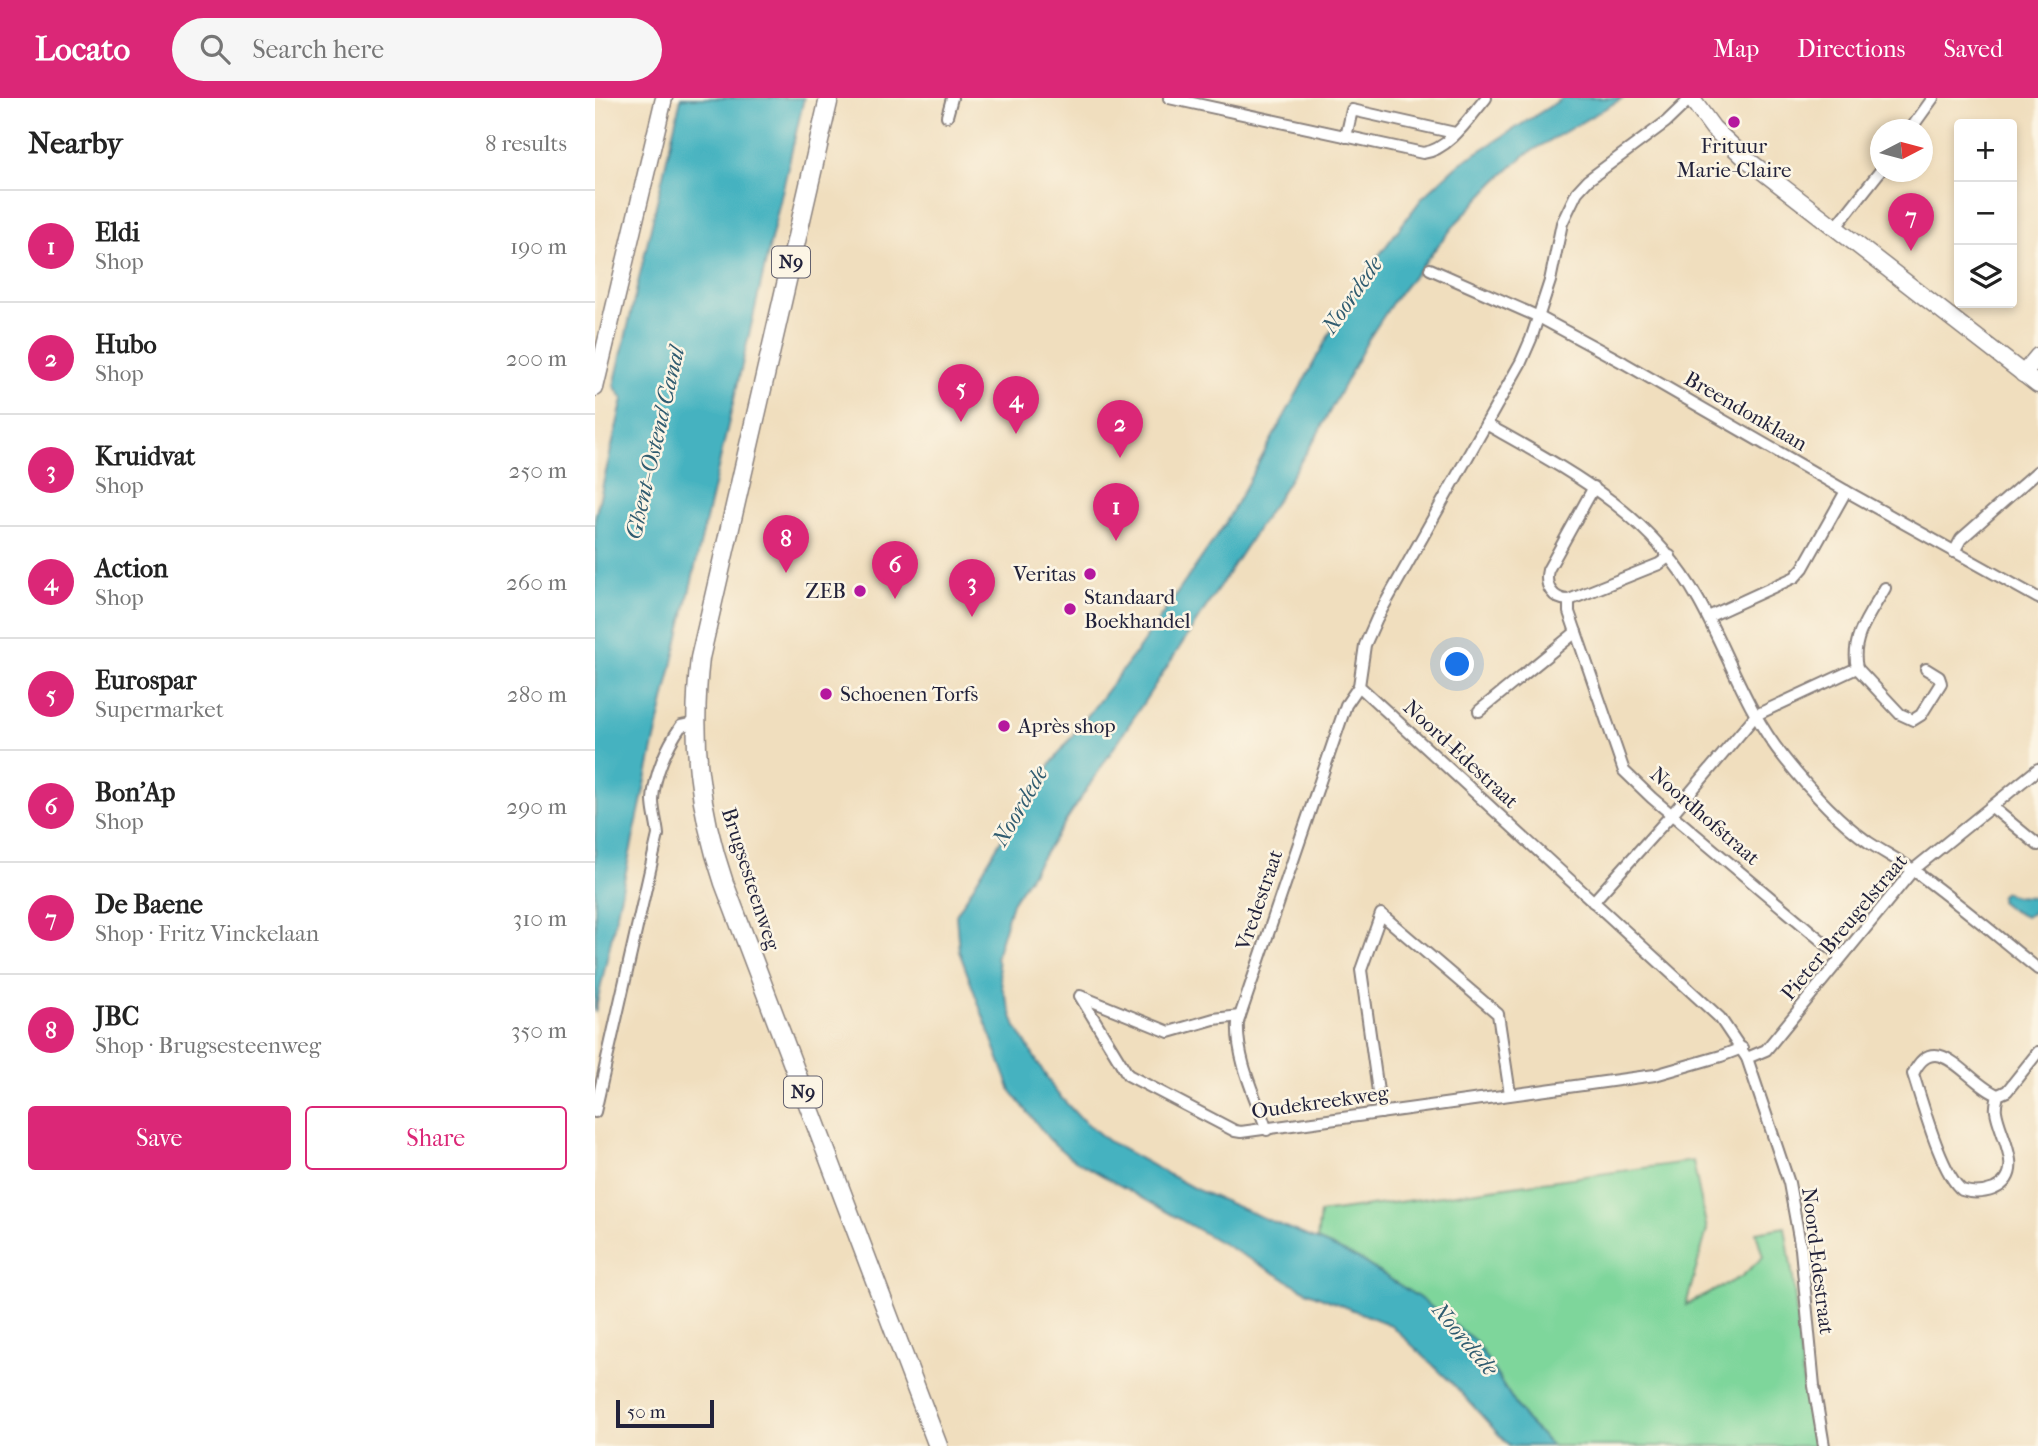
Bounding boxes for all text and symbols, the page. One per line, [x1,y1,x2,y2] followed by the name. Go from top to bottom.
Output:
[172,18,662,81] search box
[35,30,130,69] text: Locato
[196,30,234,68] icon: search
[252,34,384,65] text: Search here
[1713,35,1759,63] text: Map
[1797,35,1905,63] text: Directions
[1943,35,2003,63] text: Saved
[1726,114,1742,130] marker: Frituur Marie-Claire
[1870,119,1933,182] north arrow
[1954,119,2017,308] map controls
[1954,119,2017,182] button: +
[28,126,123,161] text: Nearby
[485,130,567,157] text: 8 results
[1677,134,1791,182] place label: Frituur Marie-Claire
[1954,182,2017,245] button: −
[1888,193,1934,251] pin: 7
[95,217,140,248] text: Eldi
[47,233,55,260] text: 1
[510,233,567,260] text: 190 m
[1954,245,2017,308] button: layers
[772,246,810,278] road number: N9
[95,248,144,275] text: Shop
[1315,251,1389,339] water label: Noordede
[95,329,157,360] text: Hubo
[620,342,691,542] water label: Ghent–Ostend Canal
[45,345,57,372] text: 2
[506,345,567,372] text: 200 m
[95,360,144,387] text: Shop
[938,364,984,422] pin: 5
[1680,366,1812,456] street label: Breendonklaan
[993,376,1039,434] pin: 4
[1097,400,1143,458] pin: 2
[95,441,195,472] text: Kruidvat
[46,457,56,484] text: 3
[509,457,567,484] text: 250 m
[95,472,144,499] text: Shop
[1093,483,1139,541] pin: 1
[763,515,809,573] pin: 8
[872,541,918,599] pin: 6
[95,553,168,584] text: Action
[949,559,995,617] pin: 3
[1012,562,1076,586] place label: Veritas
[1082,566,1098,582] marker: Veritas
[44,569,58,596] text: 4
[506,569,567,596] text: 260 m
[805,579,846,603] place label: ZEB
[852,583,868,599] marker: ZEB
[95,584,144,611] text: Shop
[1084,585,1191,633] place label: Standaard Boekhandel
[1062,601,1078,617] marker: Standaard Boekhandel
[1440,647,1474,681] your location
[95,665,196,696] text: Eurospar
[46,681,56,708] text: 5
[507,681,567,708] text: 280 m
[840,682,978,706] place label: Schoenen Torfs
[818,686,834,702] marker: Schoenen Torfs
[1399,695,1524,814] street label: Noord-Edestraat
[95,696,224,723] text: Supermarket
[1017,714,1116,738] place label: Après shop
[996,718,1012,734] marker: Après shop
[986,761,1054,852] water label: Noordede
[1645,762,1765,870] street label: Noordhofstraat
[95,777,175,808] text: Bon'Ap
[45,793,57,820] text: 6
[506,793,567,820] text: 290 m
[717,805,786,954] street label: Brugsesteenweg
[95,808,144,835] text: Shop
[1230,846,1288,954] street label: Vredestraat
[1776,849,1912,1005] street label: Pieter Breugelstraat
[95,889,203,920] text: De Baene
[45,905,57,932] text: 7
[513,905,567,932] text: 310 m
[95,920,319,947] text: Shop · Fritz Vinckelaan
[95,1001,139,1032] text: JBC
[45,1017,57,1044] text: 8
[511,1017,567,1044] text: 350 m
[95,1032,321,1059] text: Shop · Brugsesteenweg
[784,1076,822,1108] road number: N9
[1250,1080,1391,1124] street label: Oudekreekweg
[28,1106,291,1170] button: Save
[305,1106,567,1170] button: Share
[1797,1186,1839,1336] street label: Noord-Edestraat
[1426,1296,1504,1382] water label: Noordede
[616,1397,714,1429] scale bar
[627,1401,666,1423] text: 50 m

